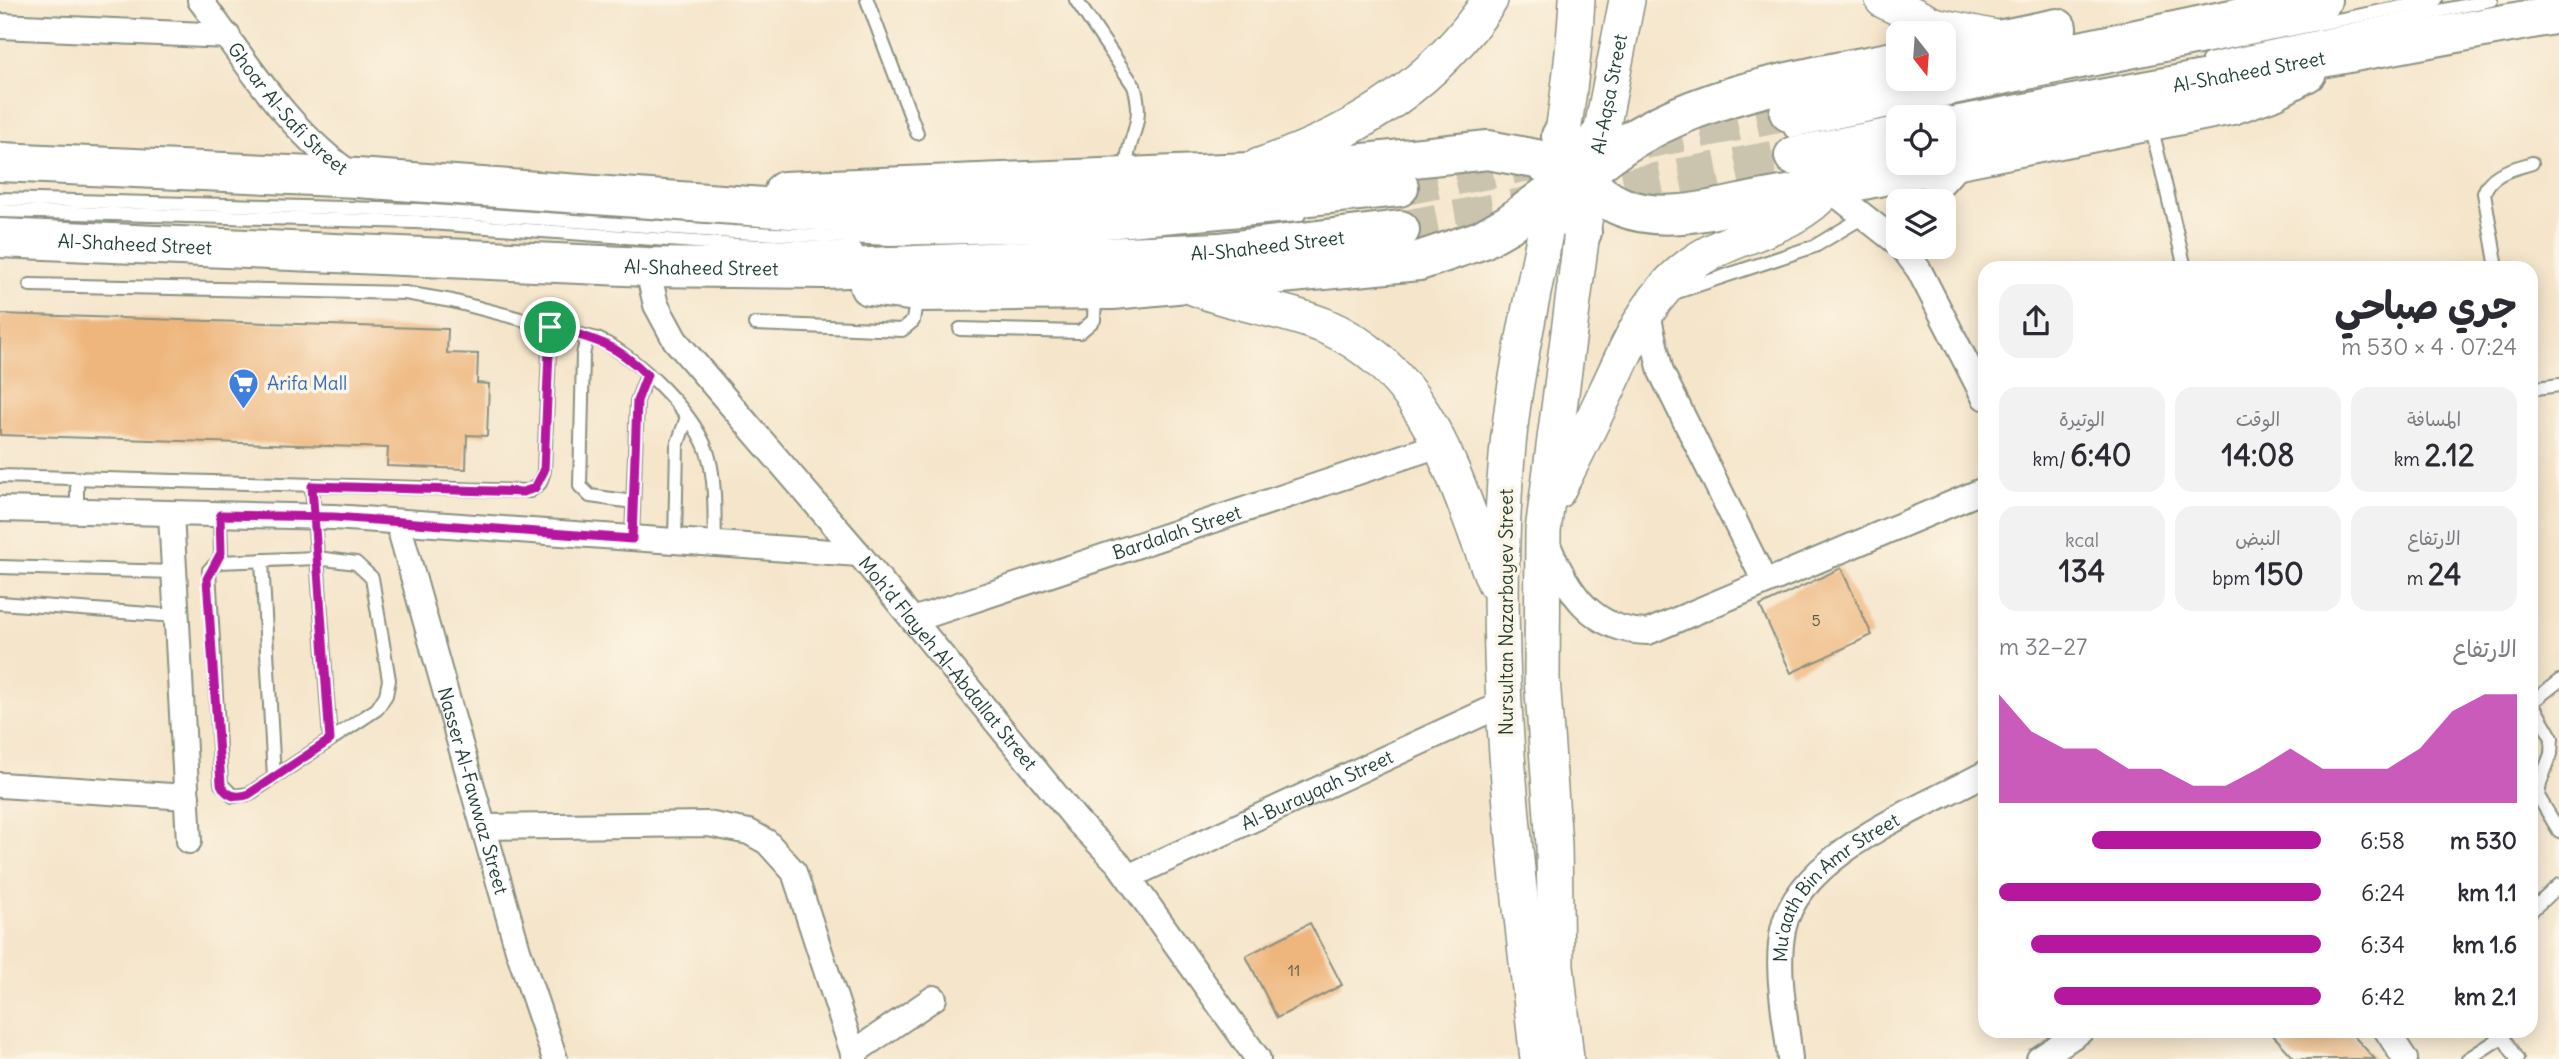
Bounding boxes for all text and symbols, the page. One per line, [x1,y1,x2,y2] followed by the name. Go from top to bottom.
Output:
[1886,21,1956,91] north arrow
[1886,21,1956,259] map controls
[1585,32,1632,156] street label: Al-Aqsa Street
[223,37,353,180] street label: Ghoar Al-Safi Street
[2171,46,2327,97] street label: Al-Shaheed Street
[1886,105,1956,175] button: locate
[1886,189,1956,259] button: layers
[1190,225,1346,265] street label: Al-Shaheed Street
[57,229,213,259] street label: Al-Shaheed Street
[624,254,779,280] street label: Al-Shaheed Street
[2334,282,2517,329] text: جري صباحي
[1999,284,2073,358] button: share
[520,297,580,357] pin
[531,308,569,346] icon: arrive
[2341,332,2517,361] text: 07:24 · 4 × 530 m
[227,366,261,410] supermarket icon: Arifa Mall
[267,371,347,395] place label: Arifa Mall
[2059,407,2105,431] text: الوتيرة
[2236,407,2280,431] text: الوقت
[2407,407,2461,431] text: المسافة
[2070,436,2131,474] text: 6:40
[2221,436,2295,474] text: 14:08
[2425,436,2474,474] text: 2.12
[2033,447,2070,471] text: /km
[2394,447,2425,471] text: km
[1494,489,1518,735] street label: Nursultan Nazarbayev Street
[1109,500,1244,565] street label: Bardalah Street
[2235,526,2281,550] text: النبض
[2407,526,2461,550] text: الارتفاع
[2065,528,2099,552] text: kcal
[854,551,1043,775] street label: Moh’d Flayeh Al-Abdallat Street
[2059,552,2105,590] text: 134
[2255,555,2304,593] text: 150
[2428,555,2461,593] text: 24
[2212,566,2255,590] text: bpm
[2407,566,2428,590] text: m
[1811,610,1821,630] house number: 5
[1999,632,2087,661] text: 27–32 m
[2453,634,2517,663] text: الارتفاع
[433,684,514,897] street label: Nasser Al-Fawwaz Street
[1237,744,1397,835] street label: Al-Burayqah Street
[1768,808,1903,963] street label: Mu'aath Bin Amr Street
[2360,826,2405,855] text: 6:58
[2450,826,2517,855] text: 530 m
[2361,878,2405,907] text: 6:24
[2458,878,2517,907] text: 1.1 km
[2360,930,2405,959] text: 6:34
[2452,930,2517,959] text: 1.6 km
[1288,960,1300,980] house number: 11
[2361,982,2405,1011] text: 6:42
[2454,982,2517,1011] text: 2.1 km

